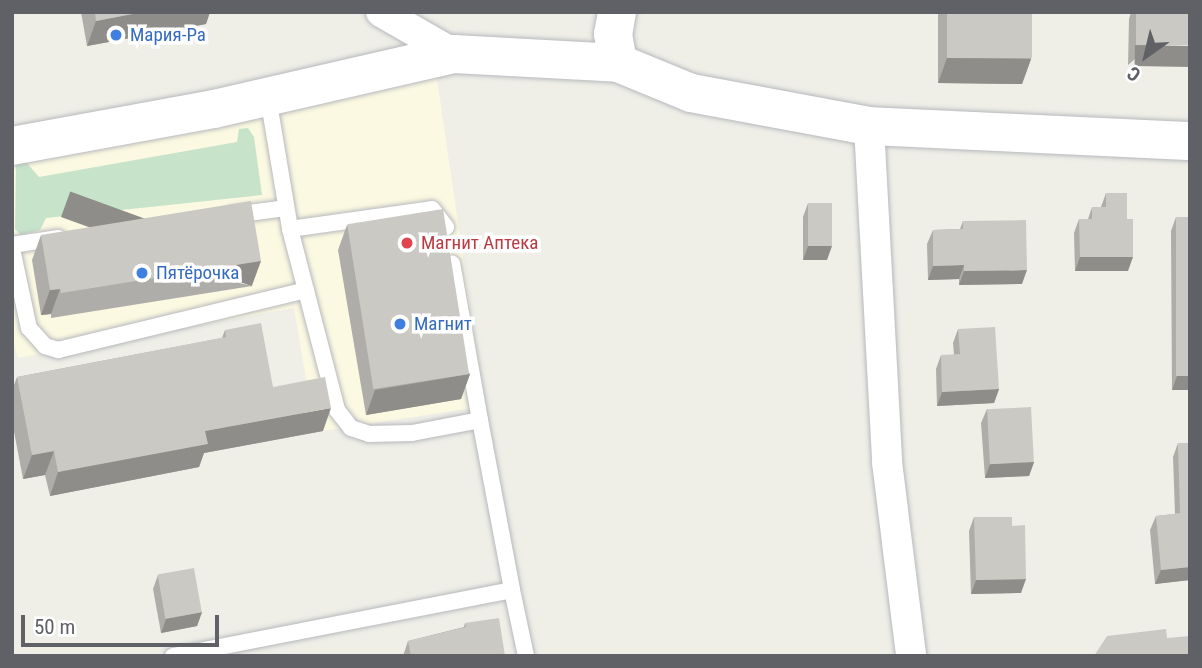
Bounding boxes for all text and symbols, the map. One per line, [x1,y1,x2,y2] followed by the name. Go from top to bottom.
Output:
[1111,21,1181,91] north arrow
[130,24,206,46] place label: Мария-Ра
[108,27,124,43] marker: Мария-Ра
[1123,61,1145,86] text: С
[421,232,538,254] place label: Магнит Аптека
[399,235,415,251] marker: Магнит Аптека
[156,262,239,284] place label: Пятёрочка
[134,265,150,281] marker: Пятёрочка
[414,313,472,335] place label: Магнит
[392,316,408,332] marker: Магнит
[24,602,222,646] scale bar
[34,615,75,639] text: 50 m

